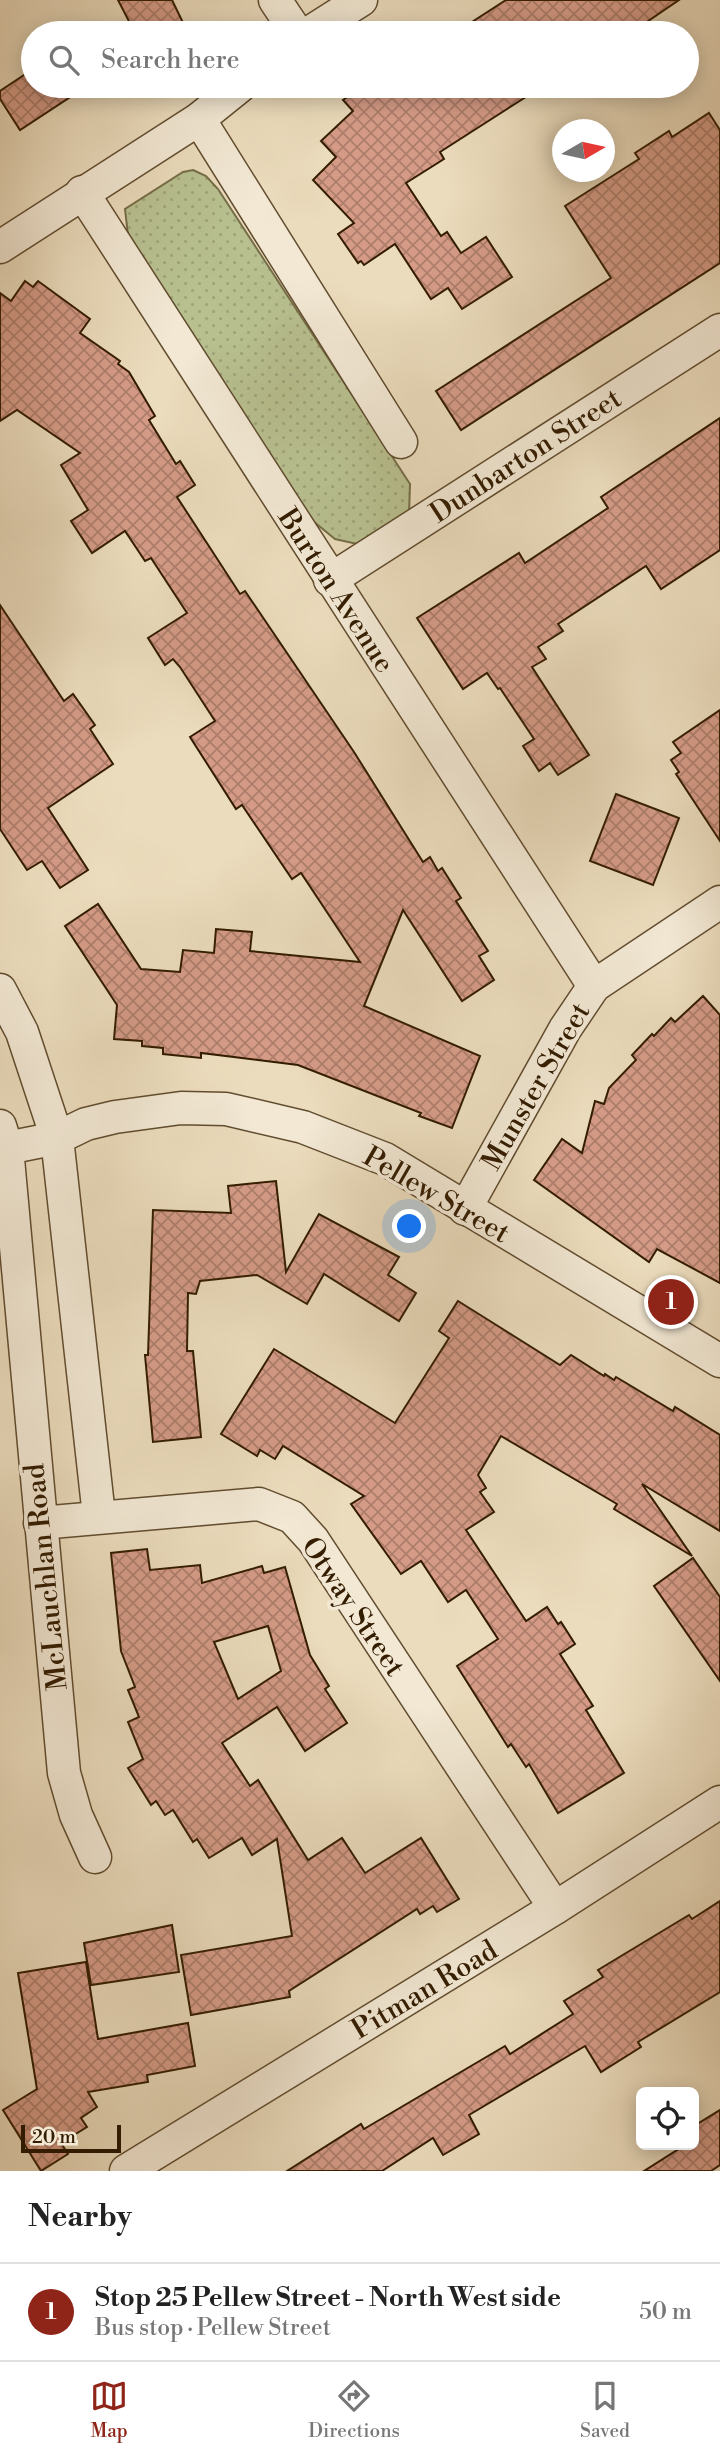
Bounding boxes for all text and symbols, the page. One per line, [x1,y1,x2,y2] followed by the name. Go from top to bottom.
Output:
[21,21,699,98] search box
[45,41,83,79] icon: search
[101,44,240,76] text: Search here
[552,119,615,182] north arrow
[424,381,628,531] street label: Dunbarton Street
[269,501,402,679] street label: Burton Avenue
[474,997,598,1177] street label: Munster Street
[357,1139,516,1251] street label: Pellew Street
[392,1209,426,1243] your location
[648,1276,694,1328] pin: 1
[17,1462,76,1692] street label: McLauchlan Road
[293,1530,412,1683] street label: Otway Street
[345,1933,504,2048] street label: Pitman Road
[636,2087,699,2150] map controls
[636,2087,699,2150] button: locate
[21,2122,121,2154] scale bar
[32,2125,76,2149] text: 20 m
[28,2198,132,2236] text: Nearby
[95,2282,561,2314] text: Stop 25 Pellew Street - North West side
[45,2298,57,2326] text: 1
[639,2298,692,2326] text: 50 m
[95,2314,331,2342] text: Bus stop · Pellew Street
[90,2377,128,2443] tab: Map
[308,2377,400,2443] tab: Directions
[580,2377,630,2443] tab: Saved

